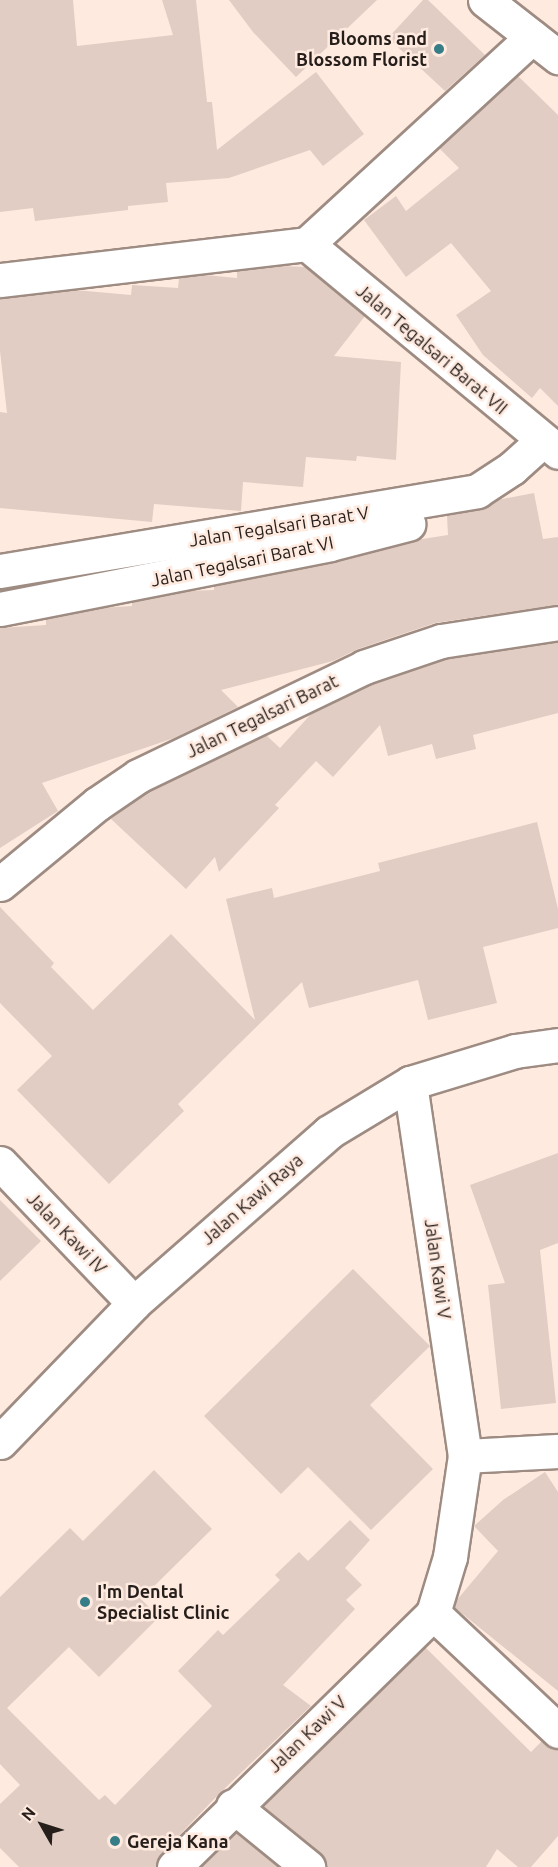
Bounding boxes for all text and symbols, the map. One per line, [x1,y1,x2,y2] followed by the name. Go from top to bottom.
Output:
[296,28,427,70] place label: Blooms and Blossom Florist
[432,42,446,56] marker: Blooms and Blossom Florist
[352,279,512,419] street label: Jalan Tegalsari Barat VII
[188,501,370,551] street label: Jalan Tegalsari Barat V
[149,531,335,591] street label: Jalan Tegalsari Barat VI
[183,670,341,762] street label: Jalan Tegalsari Barat
[197,1149,307,1249] street label: Jalan Kawi Raya
[23,1188,111,1278] street label: Jalan Kawi IV
[420,1218,456,1320] street label: Jalan Kawi V
[97,1581,229,1624] place label: I'm Dental Specialist Clinic
[78,1595,92,1609] marker: I'm Dental Specialist Clinic
[263,1691,351,1777] street label: Jalan Kawi V
[12,1795,72,1855] north arrow
[17,1803,39,1824] text: N
[127,1830,228,1852] place label: Gereja Kana
[108,1834,122,1848] marker: Gereja Kana

